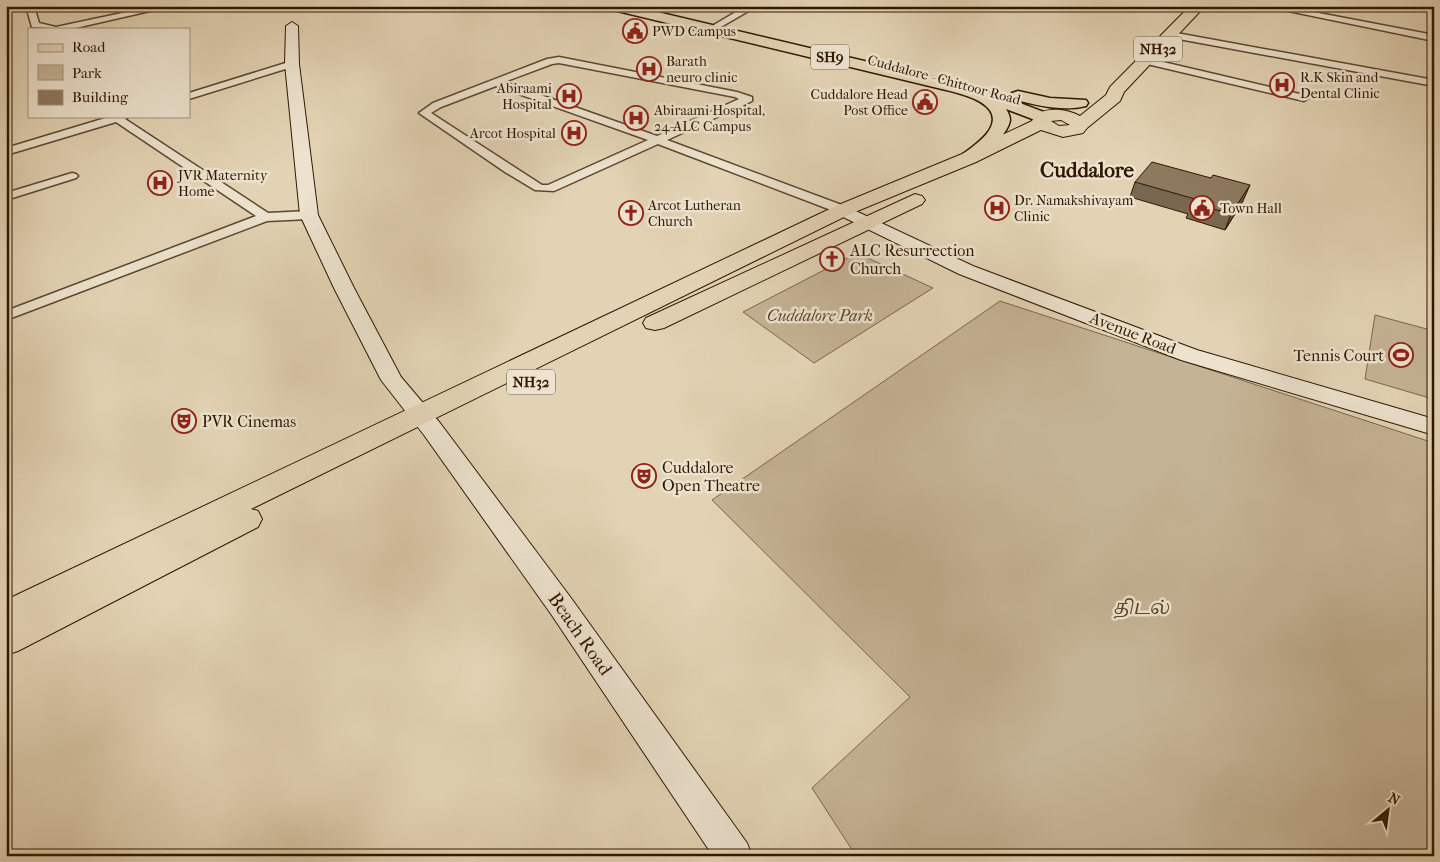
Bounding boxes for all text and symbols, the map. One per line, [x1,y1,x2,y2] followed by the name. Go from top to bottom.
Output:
[622,18,648,44] public building icon: PWD Campus
[652,23,736,40] place label: PWD Campus
[28,28,190,118] legend
[1134,36,1182,62] road number: NH32
[72,38,106,56] text: Road
[811,44,849,70] road number: SH9
[866,51,1023,109] street label: Cuddalore - Chittoor Road
[666,53,737,86] place label: Barath neuro clinic
[636,56,662,82] hospital icon: Barath neuro clinic
[72,64,102,82] text: Park
[1300,69,1380,102] place label: R.K Skin and Dental Clinic
[1269,72,1295,98] hospital icon: R.K Skin and Dental Clinic
[496,80,552,113] place label: Abiraami Hospital
[556,83,582,109] hospital icon: Abiraami Hospital
[810,86,908,119] place label: Cuddalore Head Post Office
[72,88,129,106] text: Building
[912,89,938,115] public building icon: Cuddalore Head Post Office
[653,102,765,135] place label: Abiraami Hospital, 24-ALC Campus
[623,105,649,131] hospital icon: Abiraami Hospital, 24-ALC Campus
[561,120,587,146] hospital icon: Arcot Hospital
[469,125,556,142] place label: Arcot Hospital
[1040,158,1135,182] district label: Cuddalore
[177,167,268,200] place label: JVR Maternity Home
[147,170,173,196] hospital icon: JVR Maternity Home
[1014,192,1134,225] place label: Dr. Namakshivayam Clinic
[984,195,1010,221] hospital icon: Dr. Namakshivayam Clinic
[1189,195,1215,221] public building icon: Town Hall
[647,197,741,230] place label: Arcot Lutheran Church
[618,200,644,226] church icon: Arcot Lutheran Church
[1220,200,1282,217] place label: Town Hall
[849,241,975,278] place label: ALC Resurrection Church
[819,246,845,272] church icon: ALC Resurrection Church
[767,306,873,325] park label: Cuddalore Park
[1086,308,1179,358] street label: Avenue Road
[1388,342,1414,368] sports icon: Tennis Court
[1294,346,1384,365] place label: Tennis Court
[507,370,555,394] road number: NH32
[171,408,197,434] theatre icon: PVR Cinemas
[202,412,296,431] place label: PVR Cinemas
[662,458,760,495] place label: Cuddalore Open Theatre
[631,463,657,489] theatre icon: Cuddalore Open Theatre
[543,588,617,680] street label: Beach Road
[1113,597,1170,619] park label: திடல்
[1362,784,1412,834] north arrow
[1385,789,1403,809] text: N

